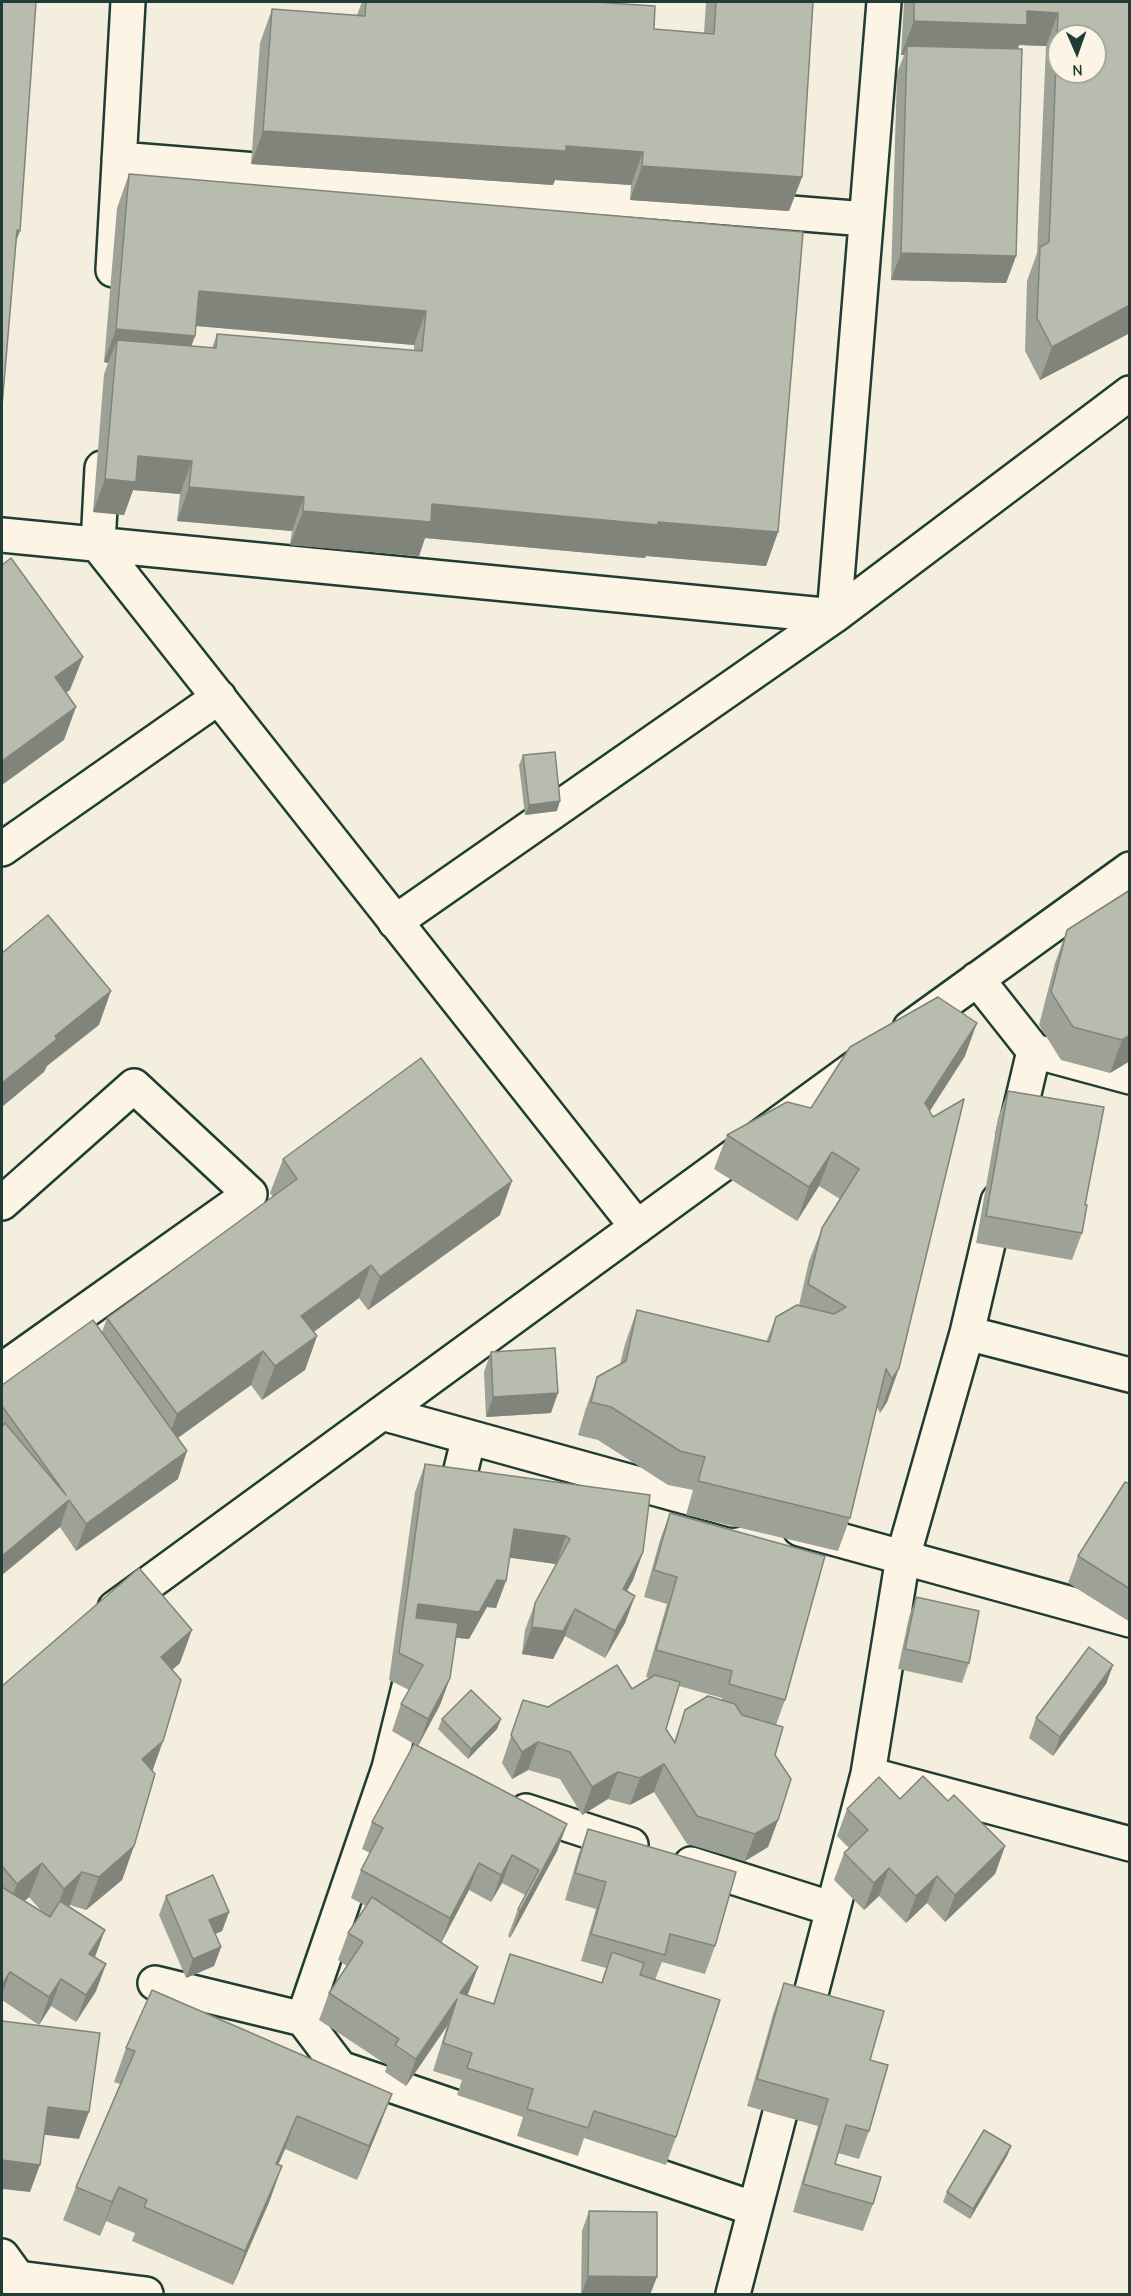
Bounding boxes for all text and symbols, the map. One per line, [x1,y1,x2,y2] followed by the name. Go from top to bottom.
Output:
[1047,24,1107,84] north arrow
[1072,61,1083,79] text: N

